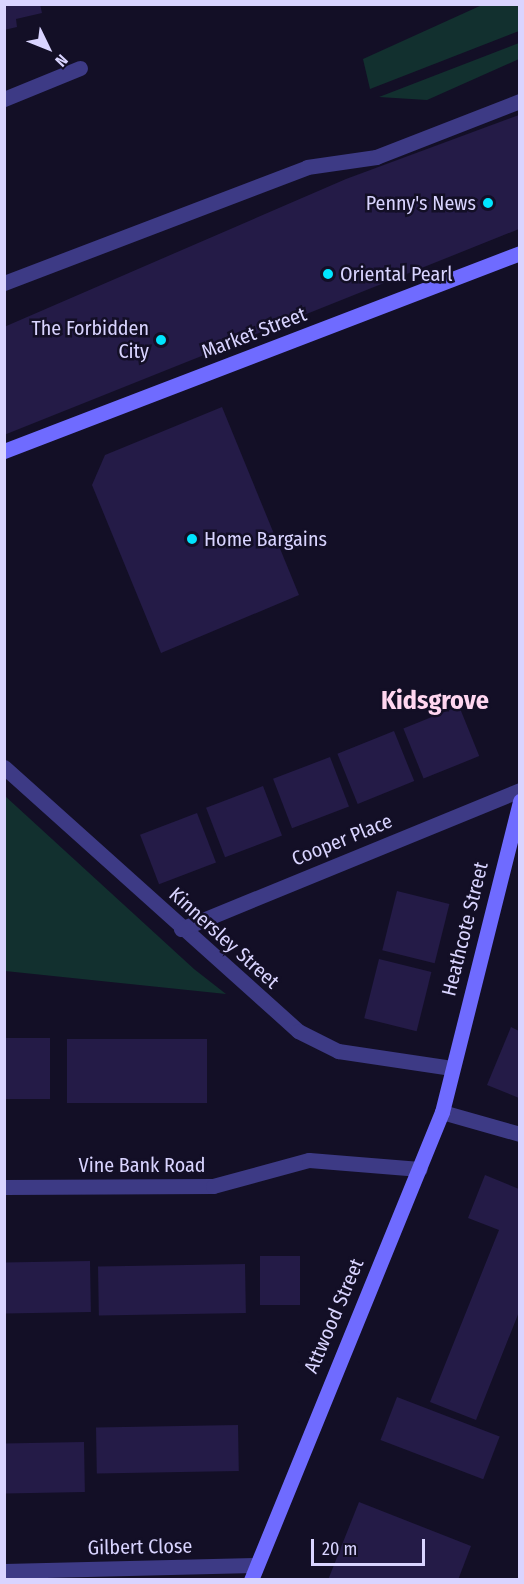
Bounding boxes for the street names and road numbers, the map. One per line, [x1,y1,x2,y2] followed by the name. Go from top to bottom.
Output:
[198,302,310,364] street label: Market Street
[288,809,396,871] street label: Cooper Place
[437,859,493,999] street label: Heathcote Street
[164,882,284,994] street label: Kinnersley Street
[78,1153,206,1177] street label: Vine Bank Road
[299,1255,369,1377] street label: Attwood Street
[87,1534,193,1560] street label: Gilbert Close

